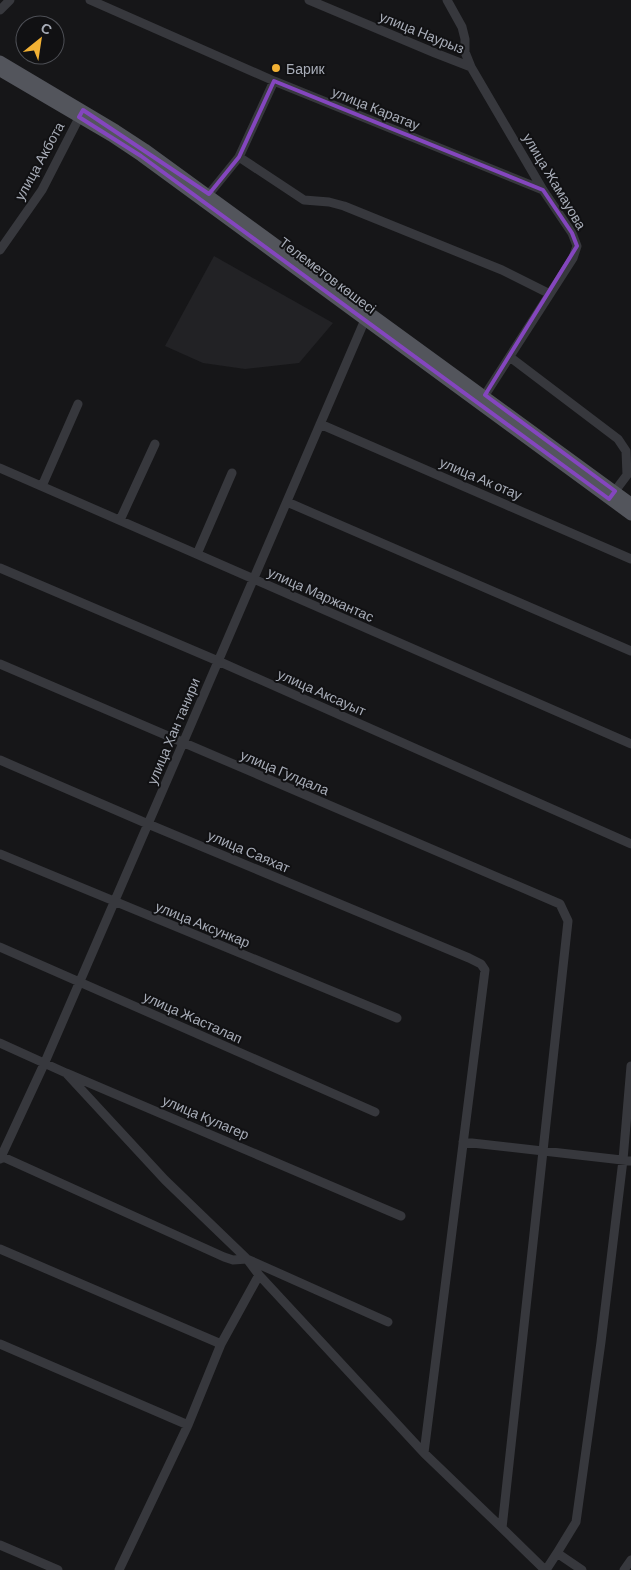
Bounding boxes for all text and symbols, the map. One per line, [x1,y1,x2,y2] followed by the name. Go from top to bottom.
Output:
[377,7,467,57] street label: улица Наурыз
[15,15,65,65] north arrow
[38,18,55,38] text: С
[286,60,326,77] place label: Барик
[270,62,282,74] marker: Барик
[330,83,422,133] street label: улица Каратау
[11,119,68,203] street label: улица Акбота
[520,130,590,232] street label: улица Жамауова
[276,233,380,317] street label: Төлеметов көшесі
[437,453,525,503] street label: улица Ак отау
[265,563,377,625] street label: улица Маржантас
[275,665,369,719] street label: улица Аксауыт
[143,675,203,787] street label: улица Хан танири
[238,746,332,798] street label: улица Гулдала
[205,826,293,876] street label: улица Саяхат
[153,897,253,951] street label: улица Аксункар
[141,988,245,1046] street label: улица Жасталап
[160,1091,252,1143] street label: улица Кулагер

